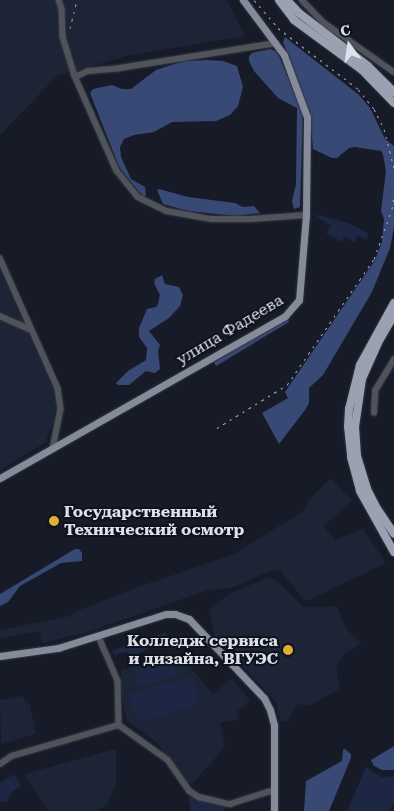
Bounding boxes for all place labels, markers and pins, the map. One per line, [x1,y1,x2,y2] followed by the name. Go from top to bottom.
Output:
[64,502,244,540] place label: Государственный Технический осмотр
[48,515,60,527] marker: Государственный Технический осмотр
[127,631,278,669] place label: Колледж сервиса и дизайна, ВГУЭС
[282,644,294,656] marker: Колледж сервиса и дизайна, ВГУЭС

